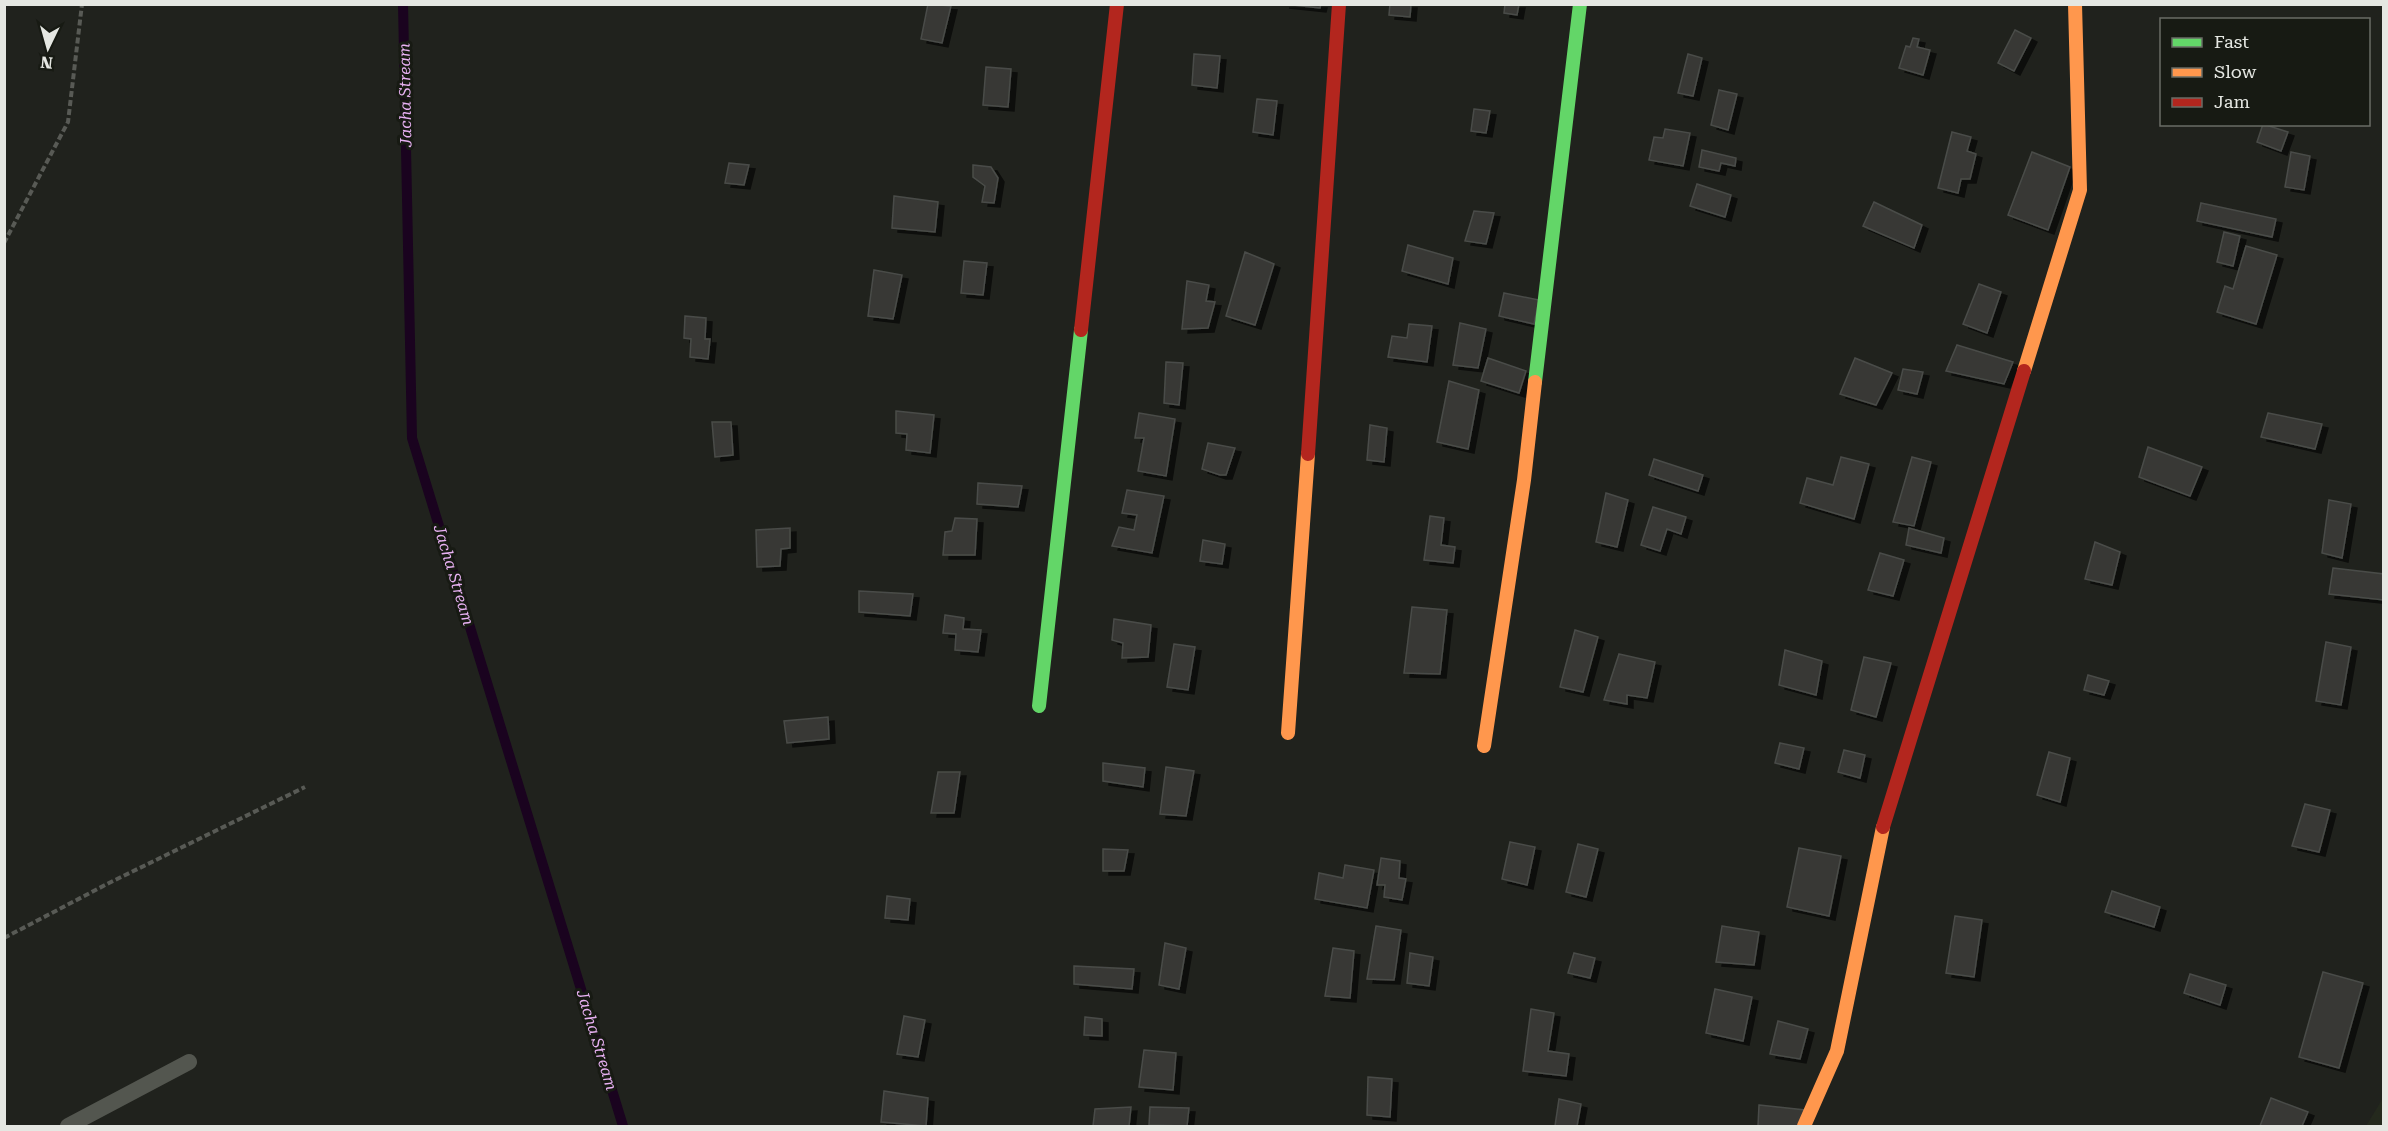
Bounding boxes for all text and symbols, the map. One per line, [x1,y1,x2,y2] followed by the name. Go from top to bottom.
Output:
[18,18,78,78] north arrow
[2160,18,2370,126] legend
[2214,31,2249,52] text: Fast
[395,43,415,148] water label: Jacha Stream
[40,52,54,72] text: N
[2214,61,2256,82] text: Slow
[2214,91,2250,112] text: Jam
[429,522,478,628] water label: Jacha Stream
[572,987,621,1093] water label: Jacha Stream

